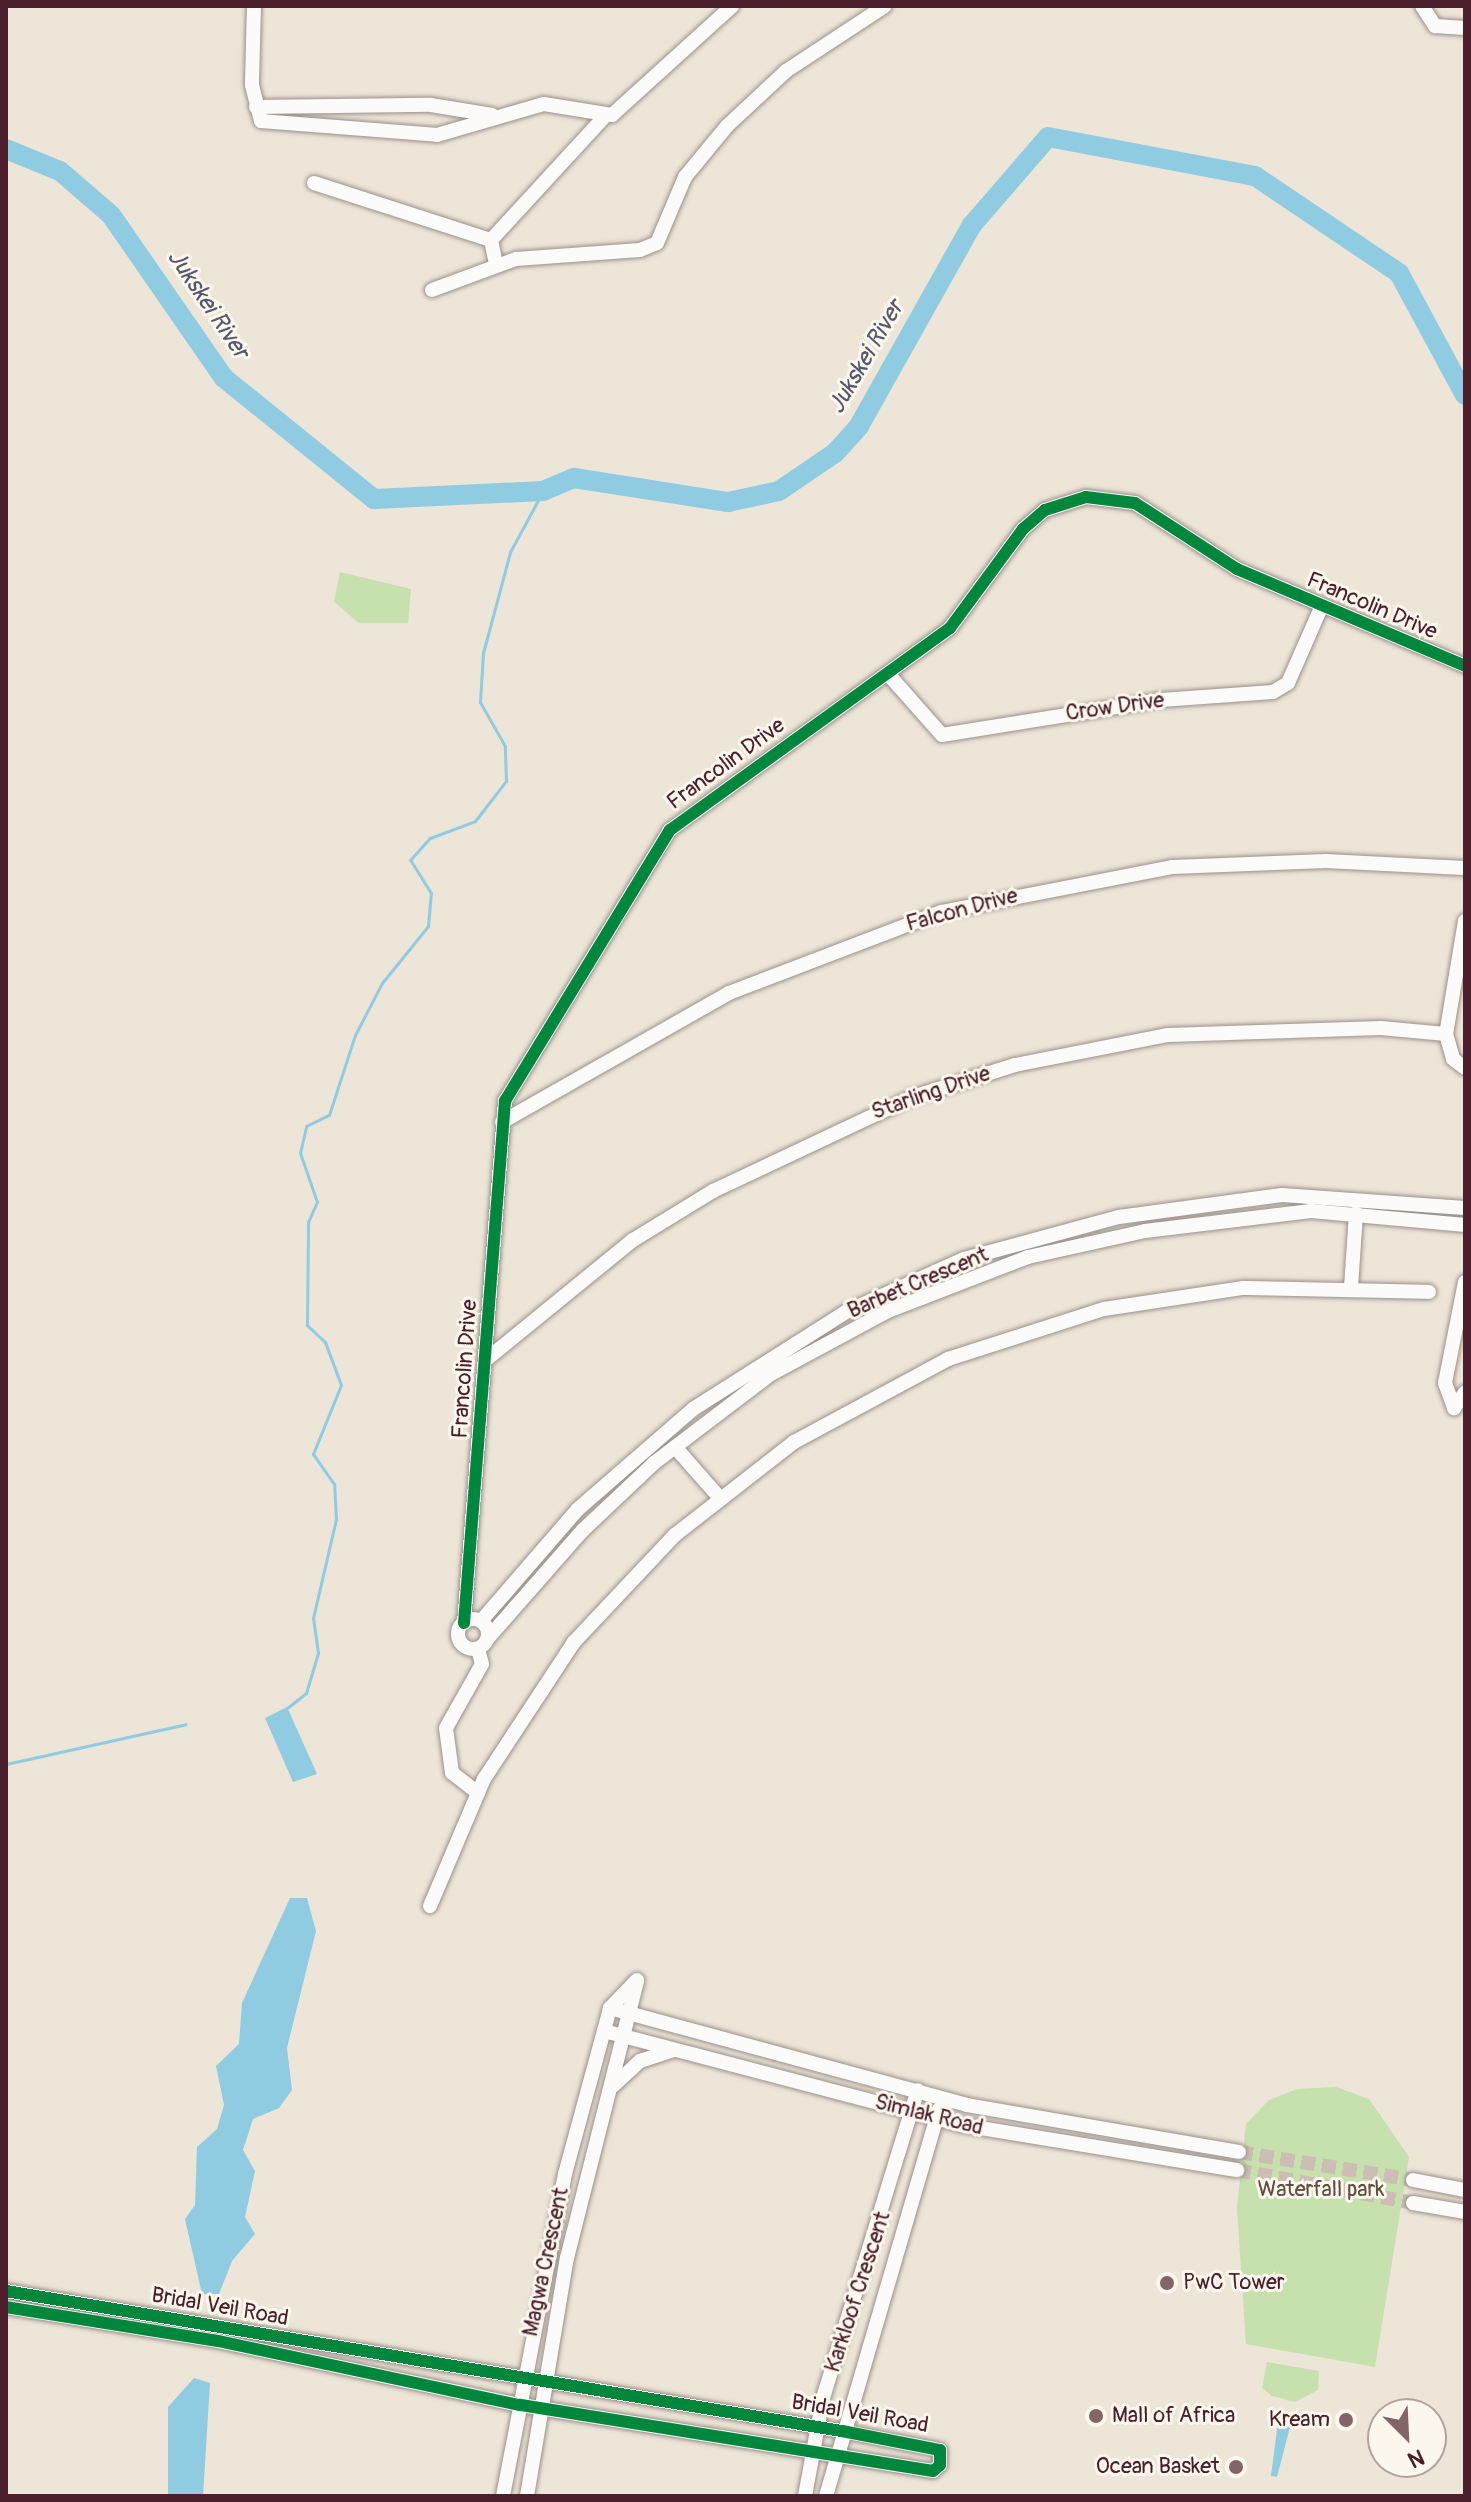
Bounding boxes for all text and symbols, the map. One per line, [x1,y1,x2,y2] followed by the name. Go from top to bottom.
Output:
[161,244,255,364] water label: Jukskei River
[822,295,910,419] water label: Jukskei River
[1303,567,1441,645] street label: Francolin Drive
[1064,687,1166,727] street label: Crow Drive
[662,712,790,816] street label: Francolin Drive
[903,882,1021,938] street label: Falcon Drive
[868,1060,994,1126] street label: Starling Drive
[844,1242,992,1324] street label: Barbet Crescent
[447,1299,483,1439] street label: Francolin Drive
[872,2089,986,2141] street label: Simlak Road
[1257,2177,1385,2203] park label: Waterfall park
[517,2185,575,2339] street label: Magwa Crescent
[820,2208,896,2376] street label: Karkloof Crescent
[1183,2270,1285,2296] place label: PwC Tower
[1158,2274,1176,2292] marker: PwC Tower
[149,2282,291,2332] street label: Bridal Veil Road
[789,2389,931,2439] street label: Bridal Veil Road
[1367,2398,1447,2478] north arrow
[1112,2403,1235,2429] place label: Mall of Africa
[1087,2407,1105,2425] marker: Mall of Africa
[1269,2407,1330,2433] place label: Kream
[1337,2411,1355,2429] marker: Kream
[1403,2442,1428,2474] text: N
[1096,2454,1220,2480] place label: Ocean Basket
[1227,2458,1245,2476] marker: Ocean Basket

